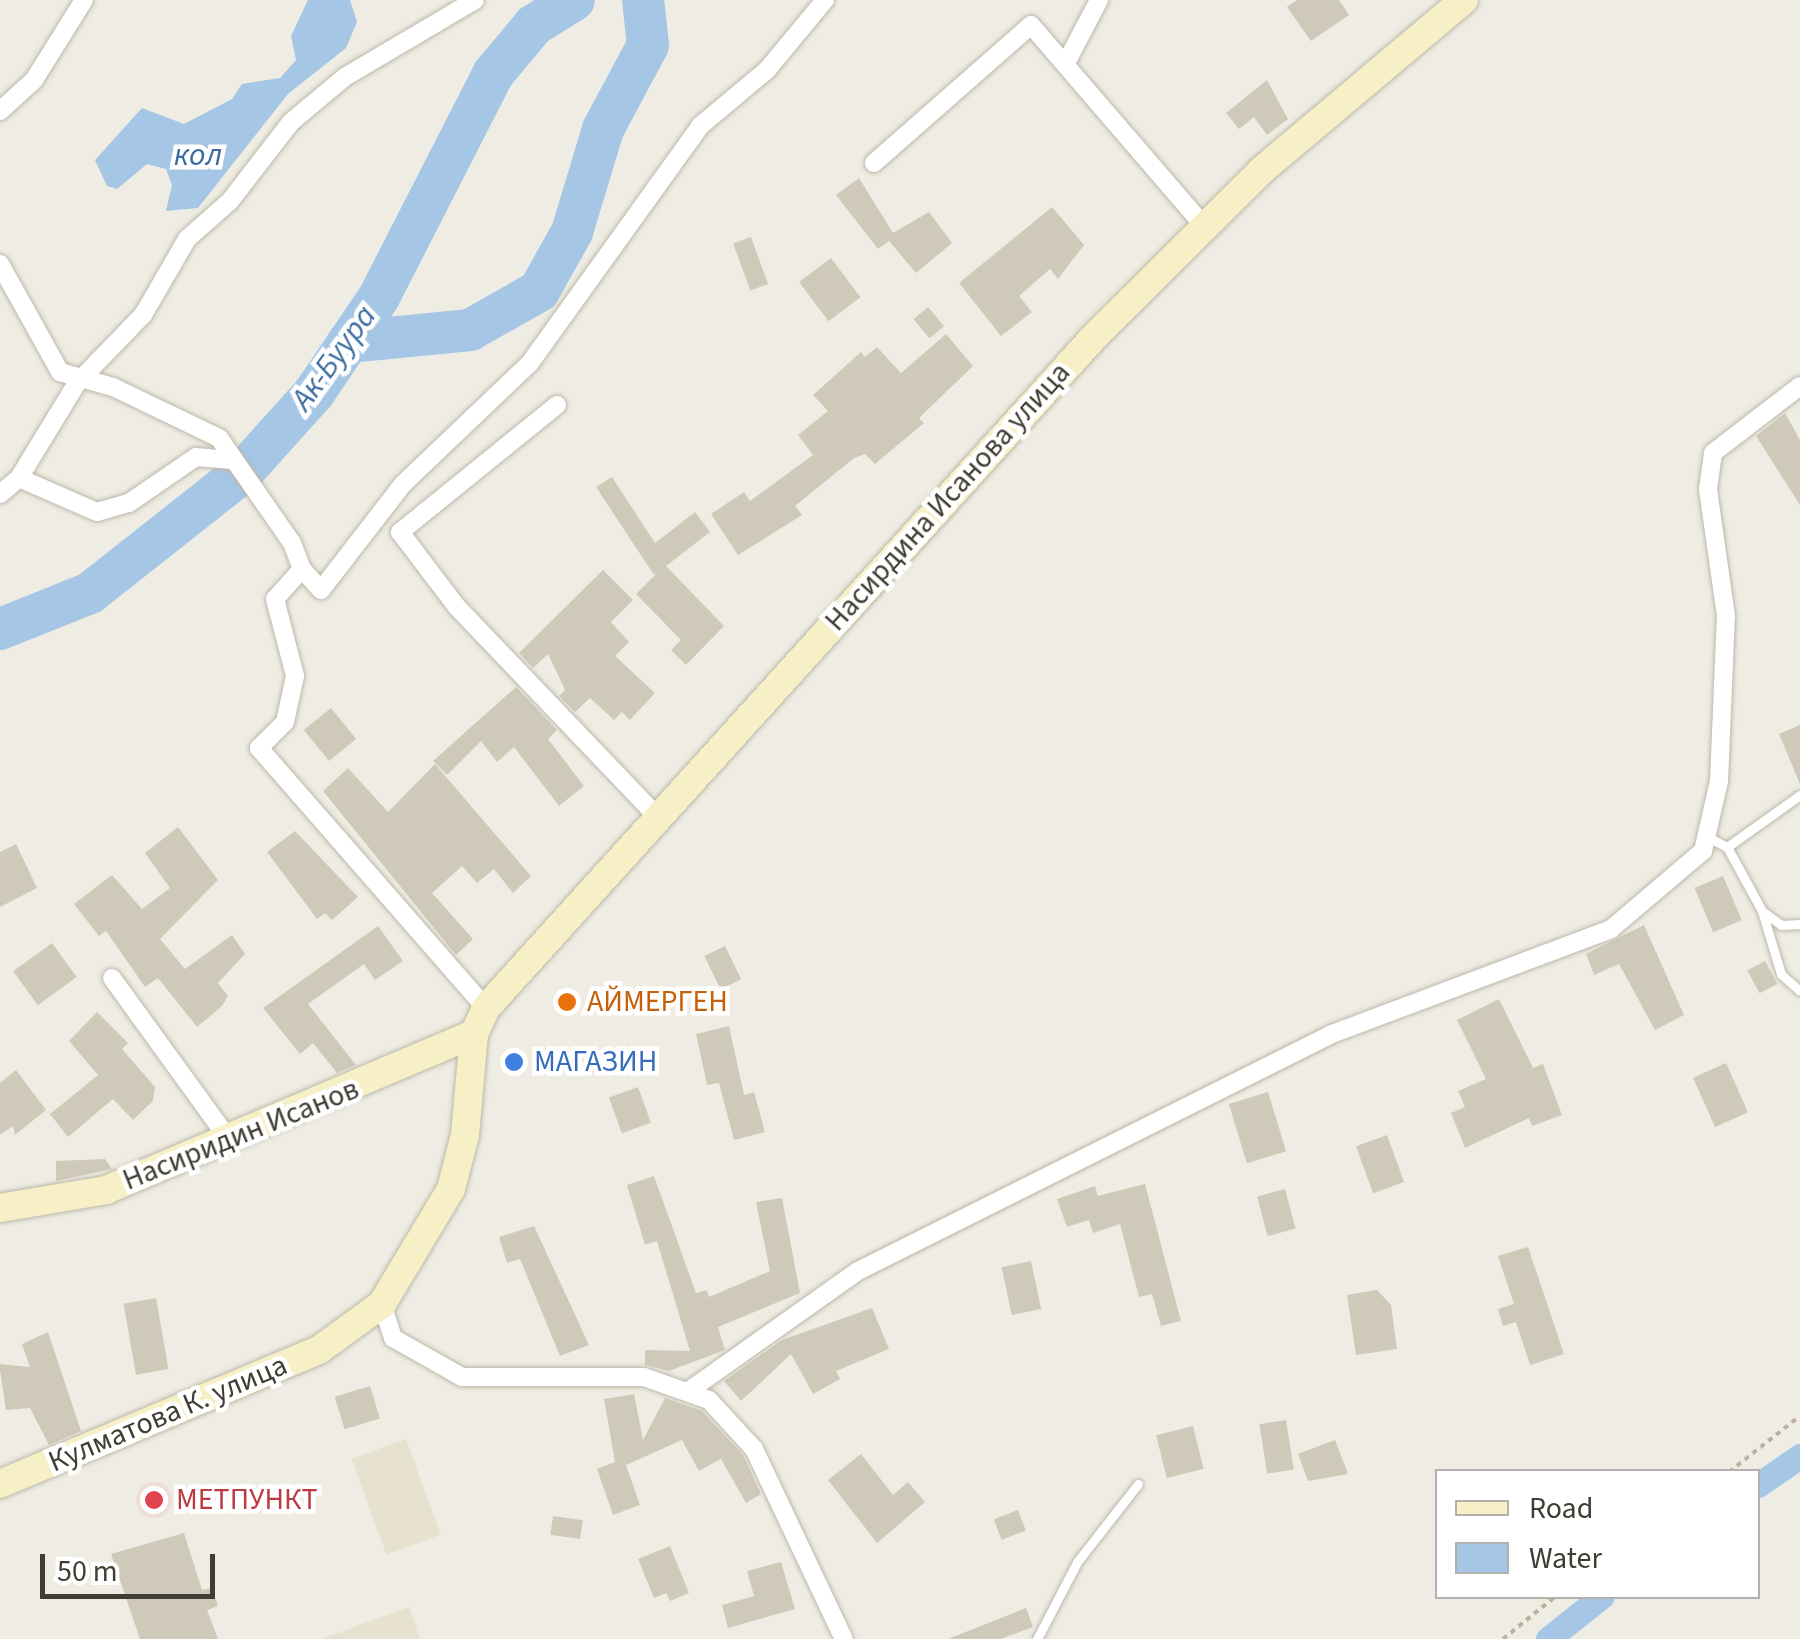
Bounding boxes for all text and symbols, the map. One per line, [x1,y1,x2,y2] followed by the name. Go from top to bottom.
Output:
[174,136,222,174] water label: кол
[283,298,385,418] water label: Ак-Буура
[818,355,1078,639] street label: Насирдина Исанова улица
[587,984,728,1020] place label: АЙМЕРГЕН
[556,991,578,1013] marker: АЙМЕРГЕН
[534,1044,657,1080] place label: МАГАЗИН
[503,1051,525,1073] marker: МАГАЗИН
[118,1071,364,1199] street label: Насиридин Исанов
[43,1347,293,1481] street label: Кулматова К. улица
[1435,1469,1760,1599] legend
[176,1482,317,1518] place label: МЕТПУНКТ
[141,1487,167,1513] marker: МЕТПУНКТ
[1529,1487,1593,1530] text: Road
[45,1534,220,1596] scale bar
[1529,1537,1602,1580] text: Water
[57,1550,118,1593] text: 50 m

